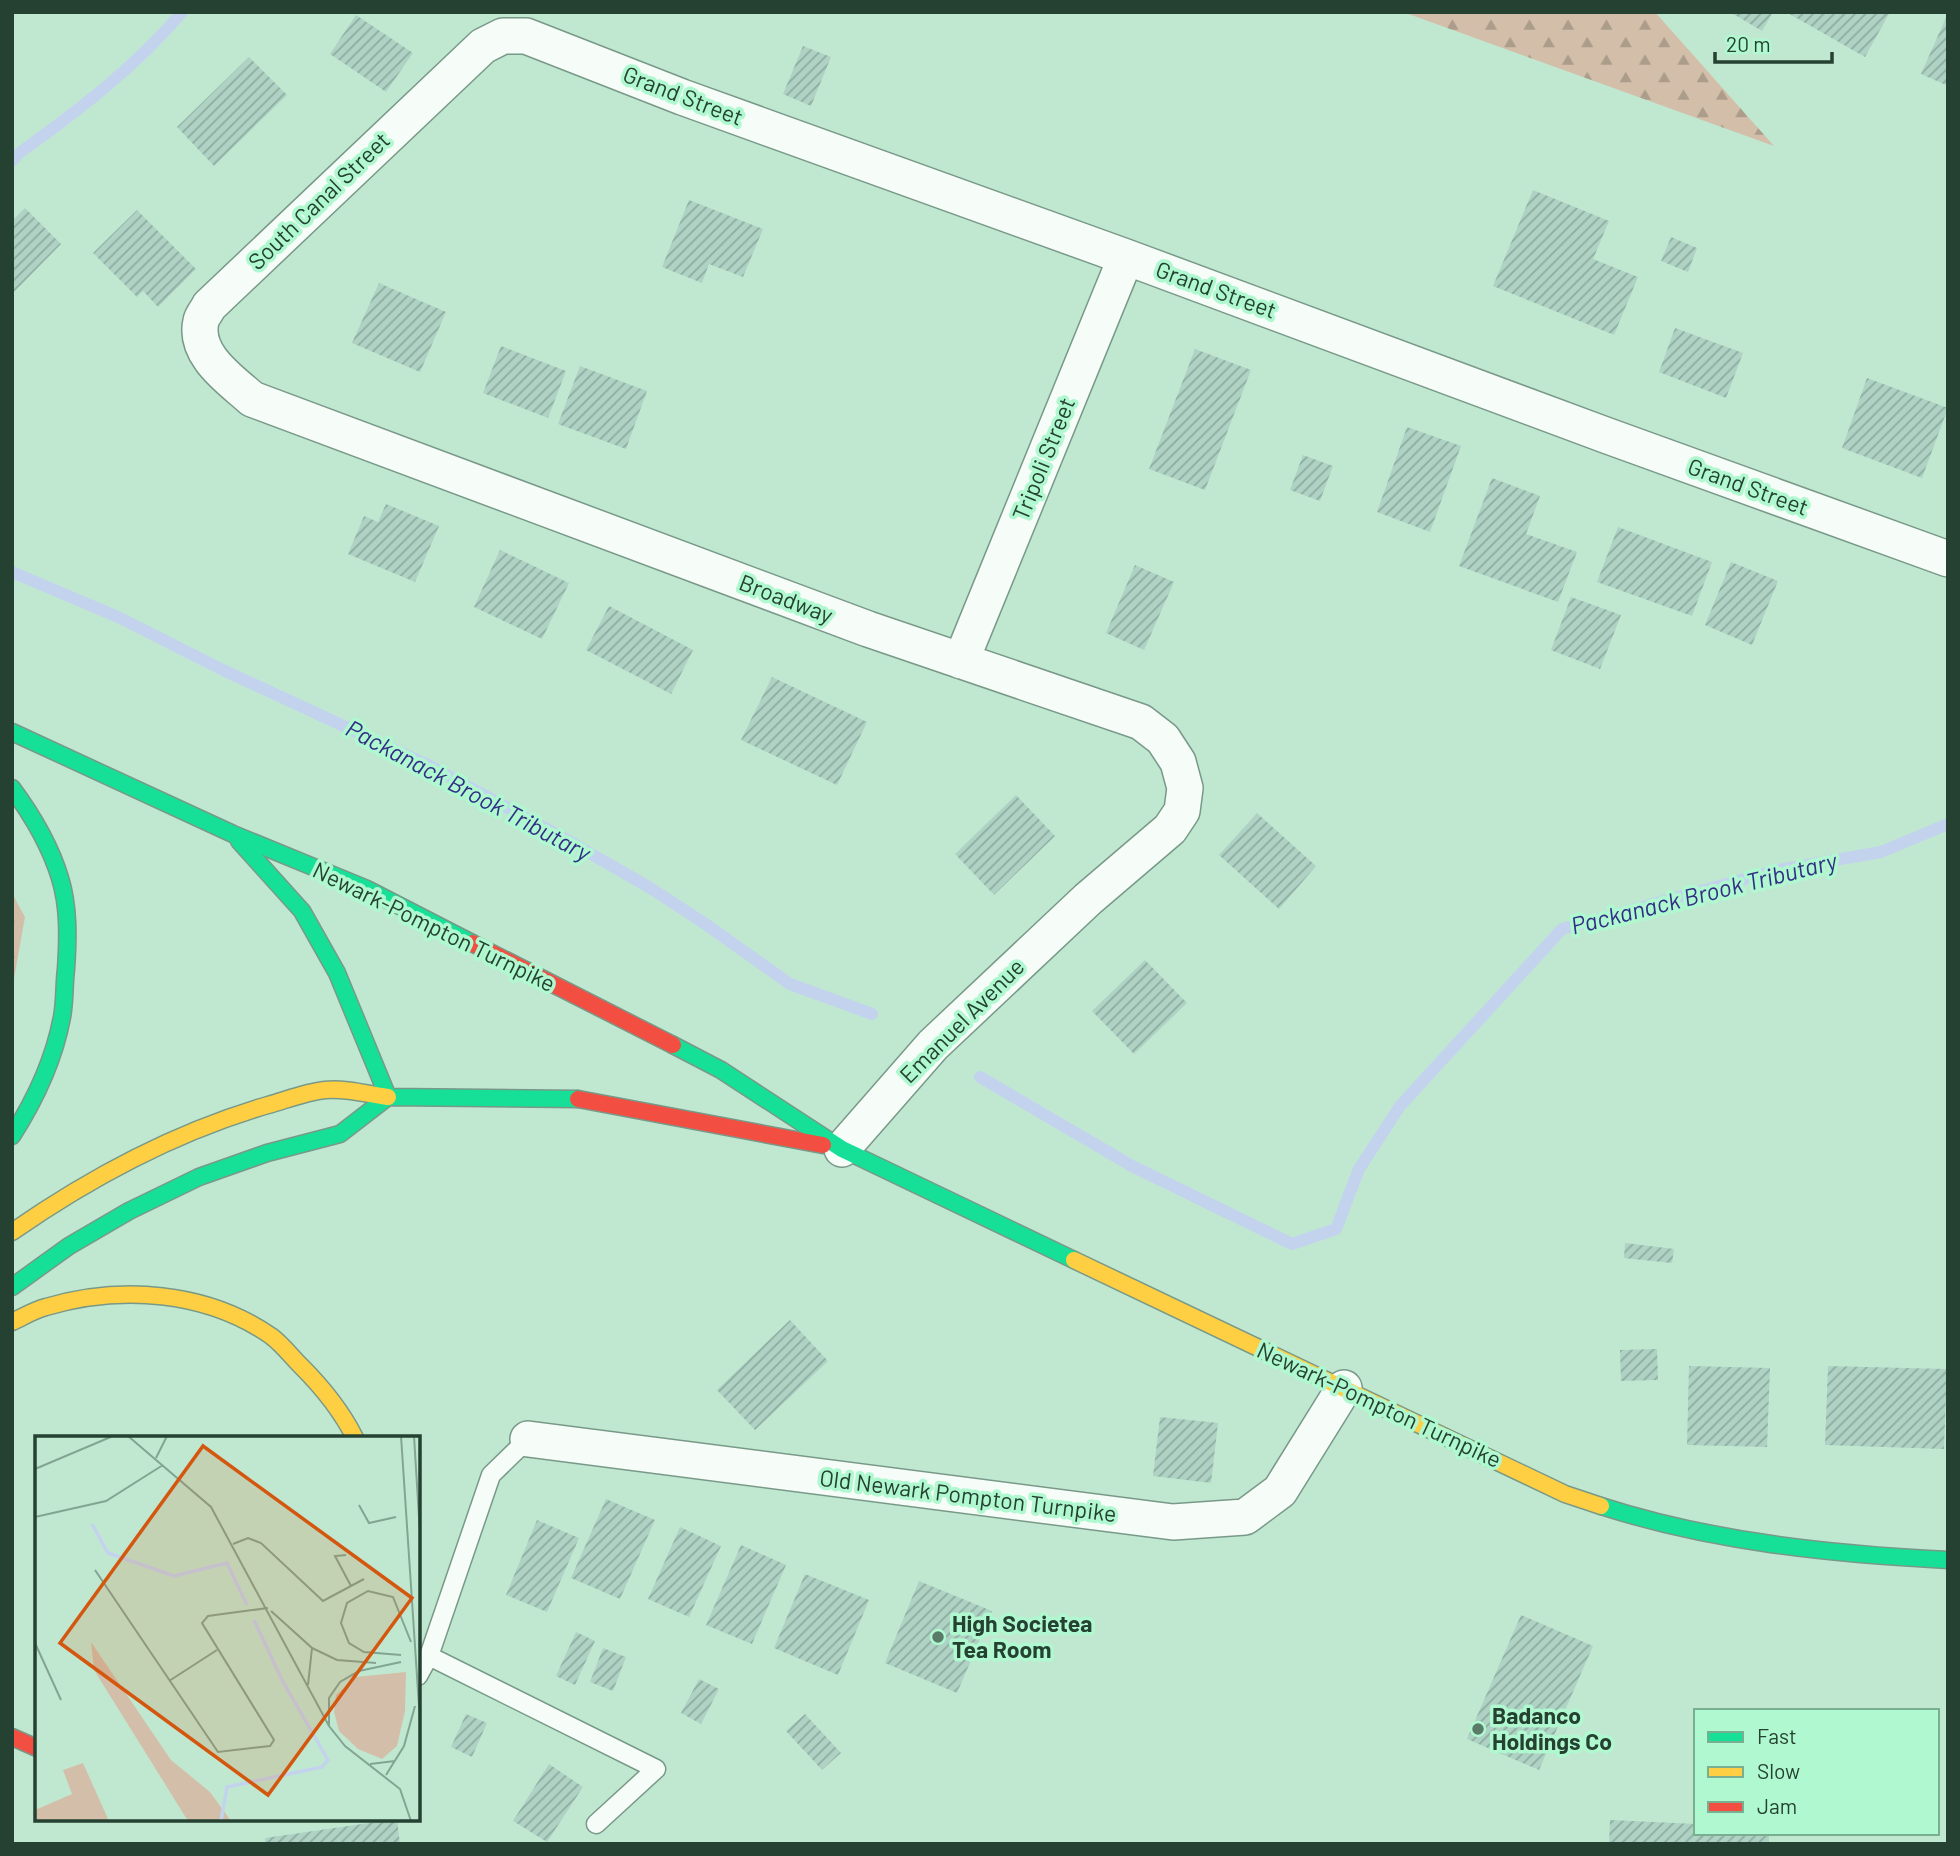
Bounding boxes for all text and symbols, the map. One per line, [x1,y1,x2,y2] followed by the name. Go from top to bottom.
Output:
[1715,21,1832,65] scale bar
[1726,31,1771,56] text: 20 m
[619,59,747,131] street label: Grand Street
[242,126,395,275] street label: South Canal Street
[1152,254,1281,324] street label: Grand Street
[1006,393,1080,524] street label: Tripoli Street
[1684,451,1813,521] street label: Grand Street
[736,567,838,629] street label: Broadway
[341,713,597,867] water label: Packanack Brook Tributary
[1568,845,1841,940] water label: Packanack Brook Tributary
[309,855,560,997] street label: Newark-Pompton Turnpike
[893,952,1029,1088] street label: Emanuel Avenue
[1253,1335,1506,1473] street label: Newark-Pompton Turnpike
[35,1436,420,1821] inset map
[818,1463,1118,1527] street label: Old Newark Pompton Turnpike
[952,1609,1092,1663] place label: High Societea Tea Room
[930,1629,946,1645] marker: High Societea Tea Room
[1492,1701,1612,1755] place label: Badanco Holdings Co
[1694,1709,1939,1835] legend
[1470,1721,1486,1737] marker: Badanco Holdings Co
[1757,1723,1797,1748] text: Fast
[1757,1758,1800,1783] text: Slow
[1757,1793,1797,1818] text: Jam

